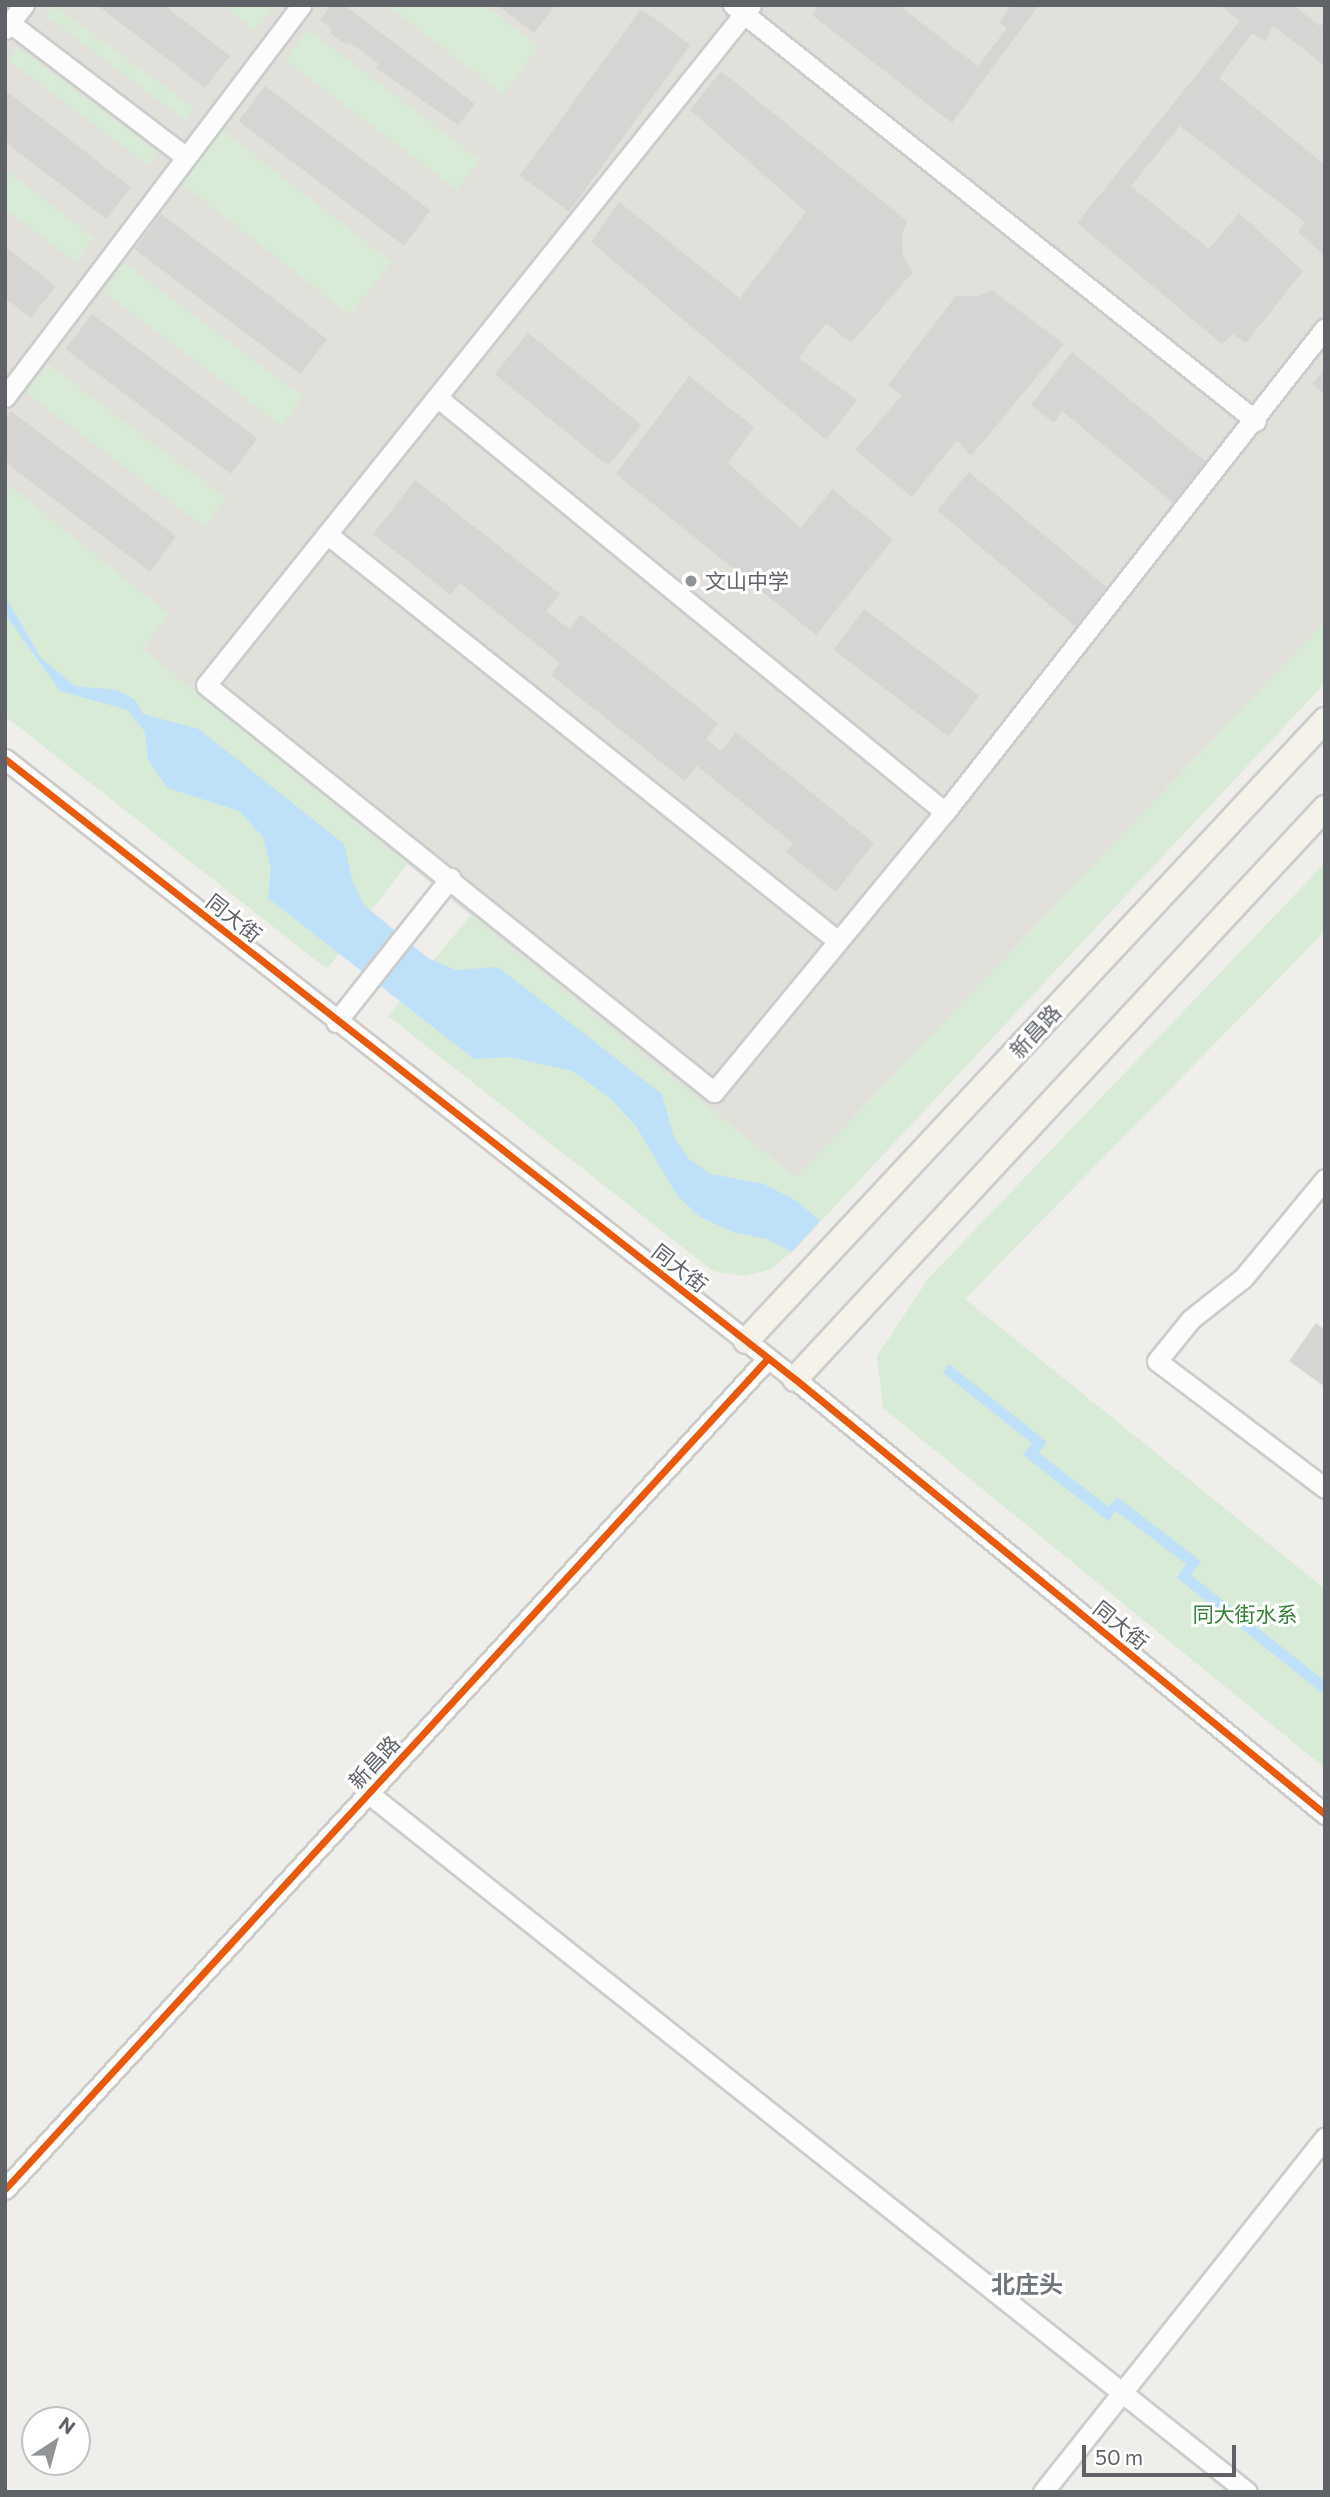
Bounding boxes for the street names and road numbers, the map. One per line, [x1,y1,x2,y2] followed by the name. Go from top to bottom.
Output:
[201,889,267,947] street label: 同大街
[1004,999,1066,1063] street label: 新昌路
[647,1239,713,1297] street label: 同大街
[1089,1595,1153,1655] street label: 同大街
[343,1730,405,1794] street label: 新昌路

